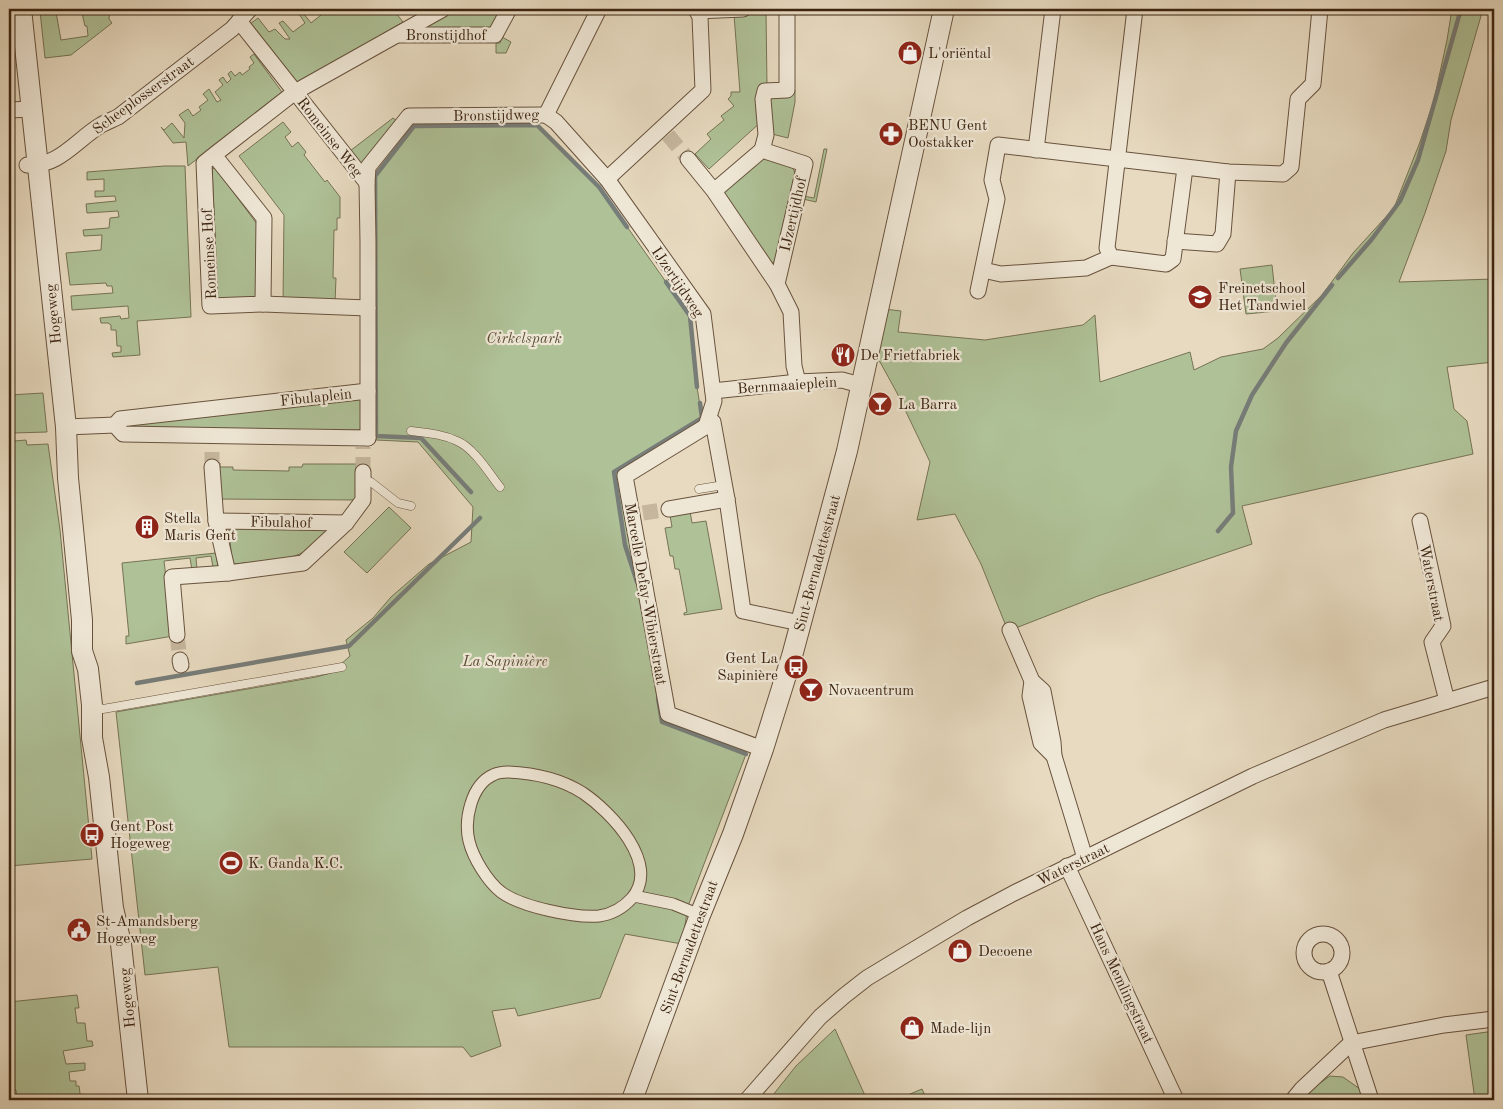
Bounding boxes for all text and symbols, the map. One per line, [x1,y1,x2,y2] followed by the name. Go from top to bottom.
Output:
[405,29,488,44] street label: Bronstijdhof
[897,40,923,66] shop icon: L'oriëntal
[928,47,991,62] place label: L'oriëntal
[90,55,197,138] street label: Scheeplosserstraat
[293,95,364,181] street label: Romeinse Weg
[453,108,539,125] street label: Bronstijdweg
[908,119,987,151] place label: BENU Gent Oostakker
[878,121,904,147] pharmacy icon: BENU Gent Oostakker
[779,175,811,253] street label: IJzertijdhof
[201,207,220,300] street label: Romeinse Hof
[648,245,706,321] street label: IJzertijdweg
[1218,282,1306,314] place label: Freinetschool Het Tandwiel
[44,283,65,345] street label: Hogeweg
[1187,284,1213,310] school or university icon: Freinetschool Het Tandwiel
[486,332,562,347] park label: Cirkelspark
[830,342,856,368] restaurant icon: De Frietfabriek
[860,349,960,364] place label: De Frietfabriek
[737,376,838,397] street label: Bernmaaieplein
[279,387,353,410] street label: Fibulaplein
[867,391,893,417] bar icon: La Barra
[898,398,958,413] place label: La Barra
[793,493,844,634] street label: Sint-Bernadettestraat
[621,502,668,687] street label: Marcelle Defay-Wibierstraat
[164,512,236,544] place label: Stella Maris Gent
[134,514,160,540] building icon: Stella Maris Gent
[250,515,313,532] street label: Fibulahof
[1416,543,1445,623] street label: Waterstraat
[717,652,779,684] place label: Gent La Sapinière
[783,654,809,680] bus stop icon: Gent La Sapinière
[461,655,548,670] park label: La Sapinière
[798,677,824,703] bar icon: Novacentrum
[828,684,914,699] place label: Novacentrum
[110,820,174,852] place label: Gent Post Hogeweg
[79,822,105,848] bus stop icon: Gent Post Hogeweg
[1035,841,1112,889] street label: Waterstraat
[218,850,244,876] sports icon: K. Ganda K.C.
[248,857,343,872] place label: K. Ganda K.C.
[659,879,722,1016] street label: Sint-Bernadettestraat
[96,915,198,947] place label: St-Amandsberg Hogeweg
[66,917,92,943] public building icon: St-Amandsberg Hogeweg
[1086,921,1155,1046] street label: Hans Memlingstraat
[947,938,973,964] shop icon: Decoene
[978,945,1033,960] place label: Decoene
[118,967,139,1029] street label: Hogeweg
[899,1015,925,1041] shop icon: Made-lijn
[930,1022,991,1037] place label: Made-lijn

